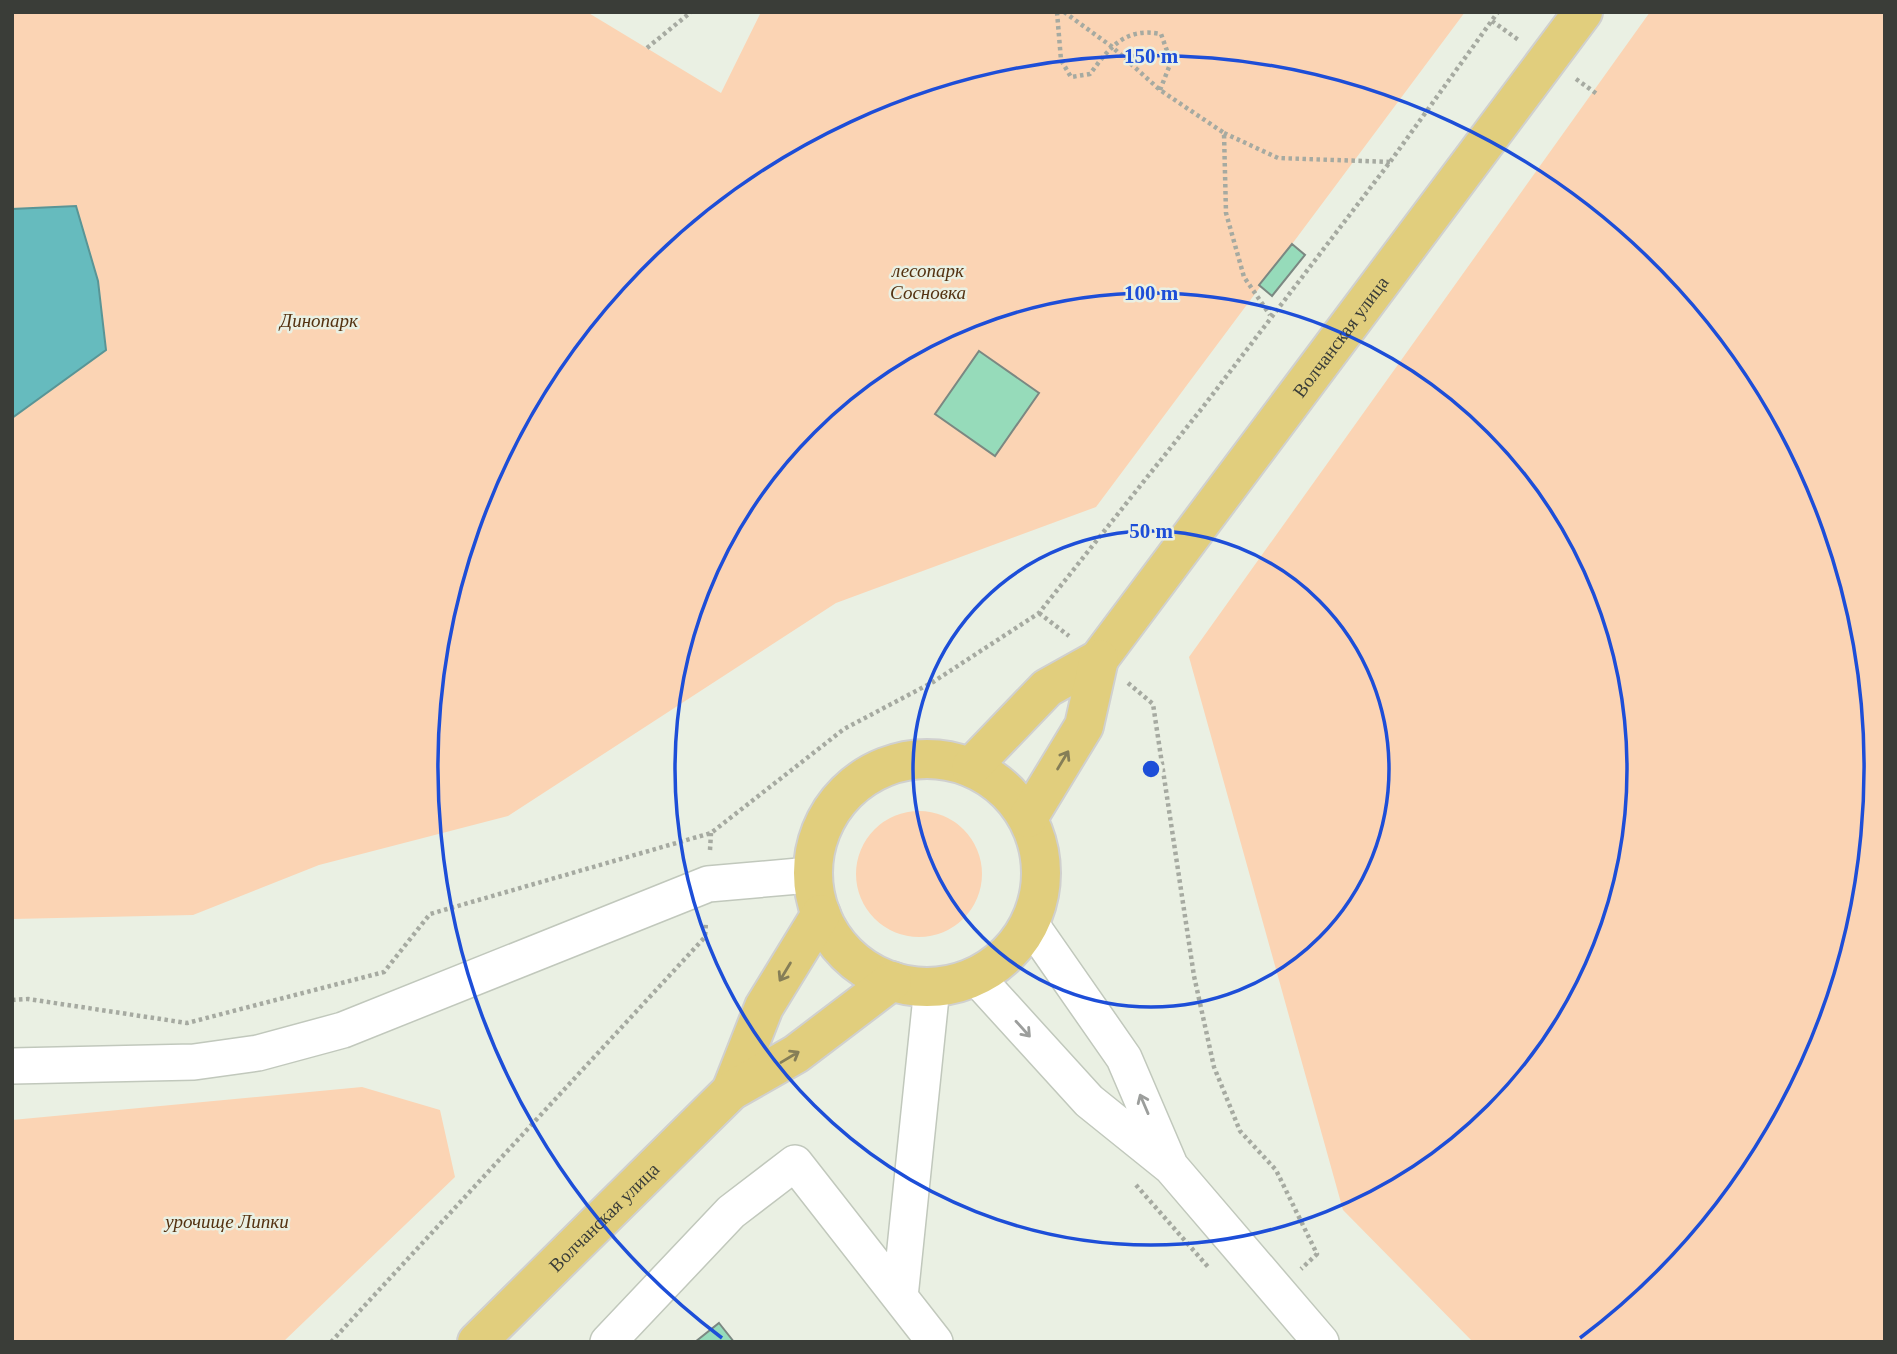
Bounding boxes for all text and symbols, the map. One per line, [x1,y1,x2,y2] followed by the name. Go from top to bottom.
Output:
[1124,44,1179,68] text: 150 m
[890,260,966,303] park label: лесопарк Сосновка
[1288,271,1393,401] street label: Волчанская улица
[1124,281,1179,305] text: 100 m
[278,310,359,331] park label: Динопарк
[1129,519,1173,543] text: 50 m
[1056,750,1070,770] one-way arrow
[1139,757,1163,781] centre of rings
[778,962,792,982] one-way arrow
[1015,1019,1031,1037] one-way arrow
[780,1050,800,1064] one-way arrow
[1137,1094,1150,1115] one-way arrow
[544,1158,663,1276] street label: Волчанская улица
[163,1211,289,1232] park label: урочище Липки

